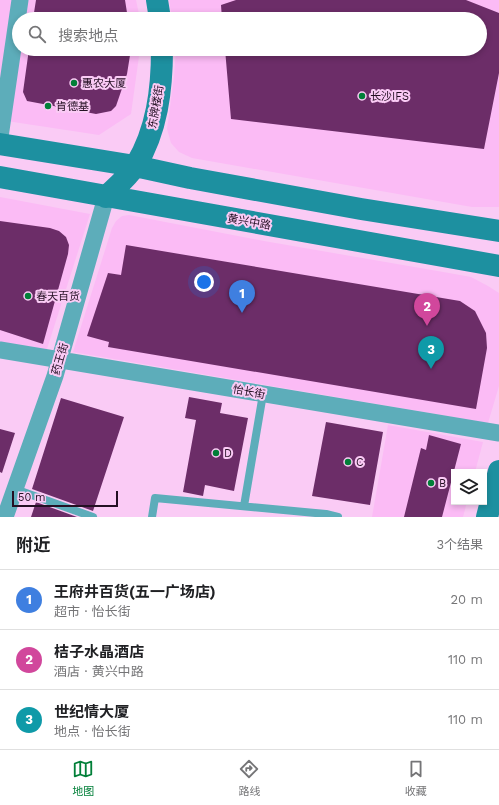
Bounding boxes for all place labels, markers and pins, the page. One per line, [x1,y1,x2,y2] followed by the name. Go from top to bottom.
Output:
[82,77,126,90] place label: 惠农大厦
[69,78,79,88] marker: 惠农大厦
[370,90,409,103] place label: 长沙IFS
[357,91,367,101] marker: 长沙IFS
[56,100,89,113] place label: 肯德基
[43,101,53,111] marker: 肯德基
[229,280,255,313] pin: 1
[36,290,80,303] place label: 春天百货
[23,291,33,301] marker: 春天百货
[414,293,440,326] pin: 2
[418,336,444,369] pin: 3
[224,447,232,460] place label: D
[211,448,221,458] marker: D
[356,456,364,469] place label: C
[343,457,353,467] marker: C
[439,477,446,490] place label: B
[426,478,436,488] marker: B

